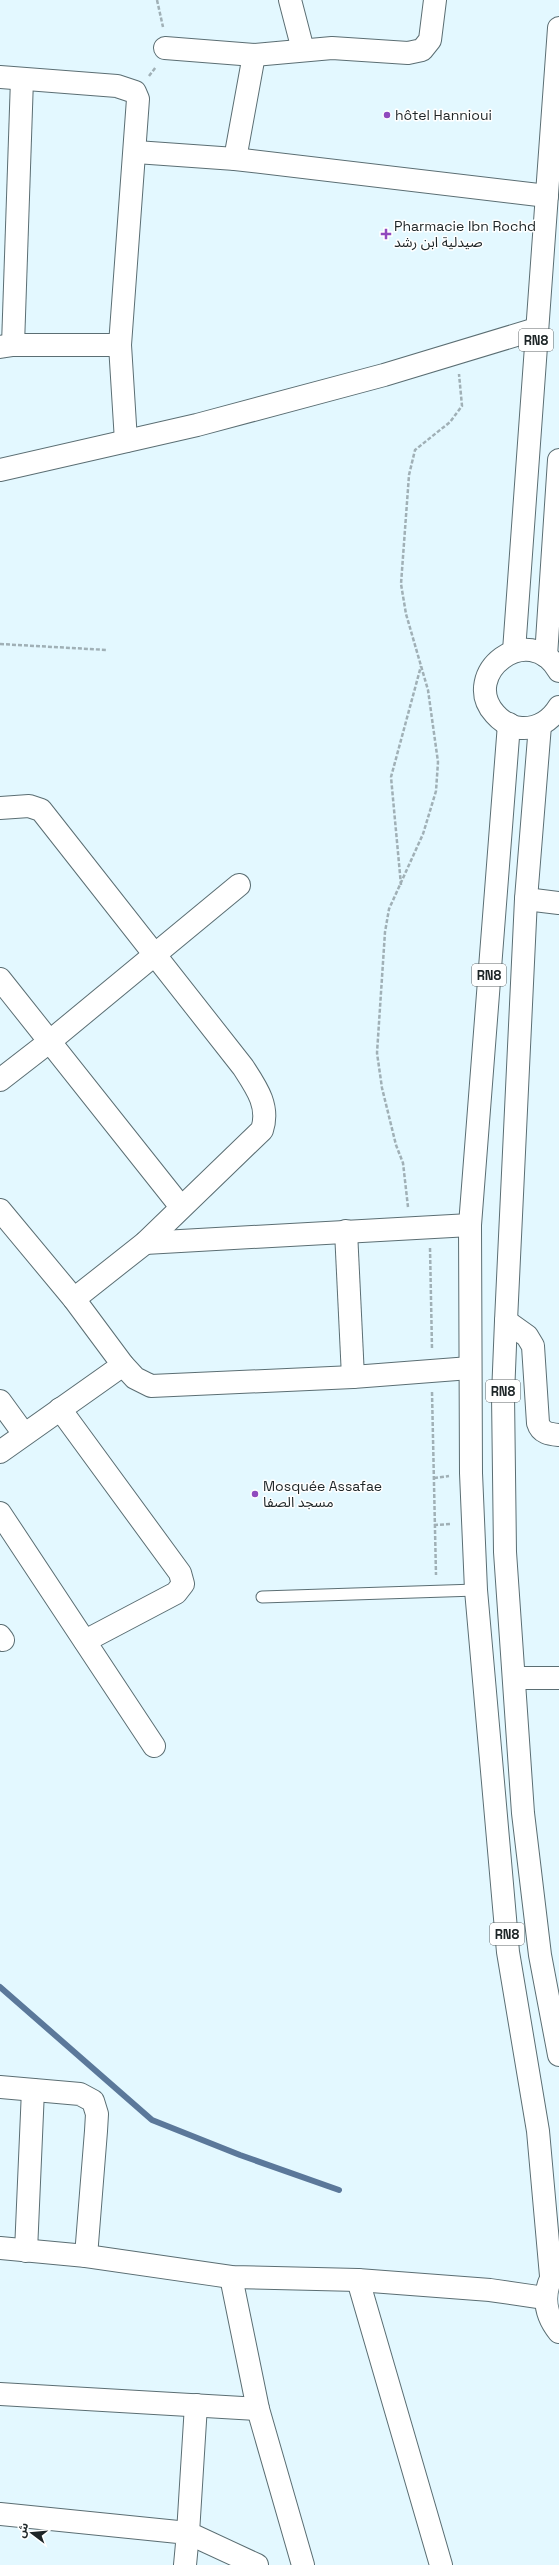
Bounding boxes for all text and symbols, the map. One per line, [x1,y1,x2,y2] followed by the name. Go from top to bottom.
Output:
[395,106,492,124] place label: hôtel Hannioui
[382,110,392,120] marker: hôtel Hannioui
[394,217,536,251] place label: Pharmacie Ibn Rochd صيدلية ابن رشد
[381,229,391,239] marker: Pharmacie Ibn Rochd صيدلية ابن رشد
[519,329,553,351] road number: RN8
[472,964,506,986] road number: RN8
[486,1380,520,1402] road number: RN8
[263,1477,382,1511] place label: Mosquée Assafae مسجد الصفا
[250,1489,260,1499] marker: Mosquée Assafae مسجد الصفا
[490,1923,524,1945] road number: RN8
[12,2513,52,2553] north arrow
[14,2521,31,2539] text: ش

